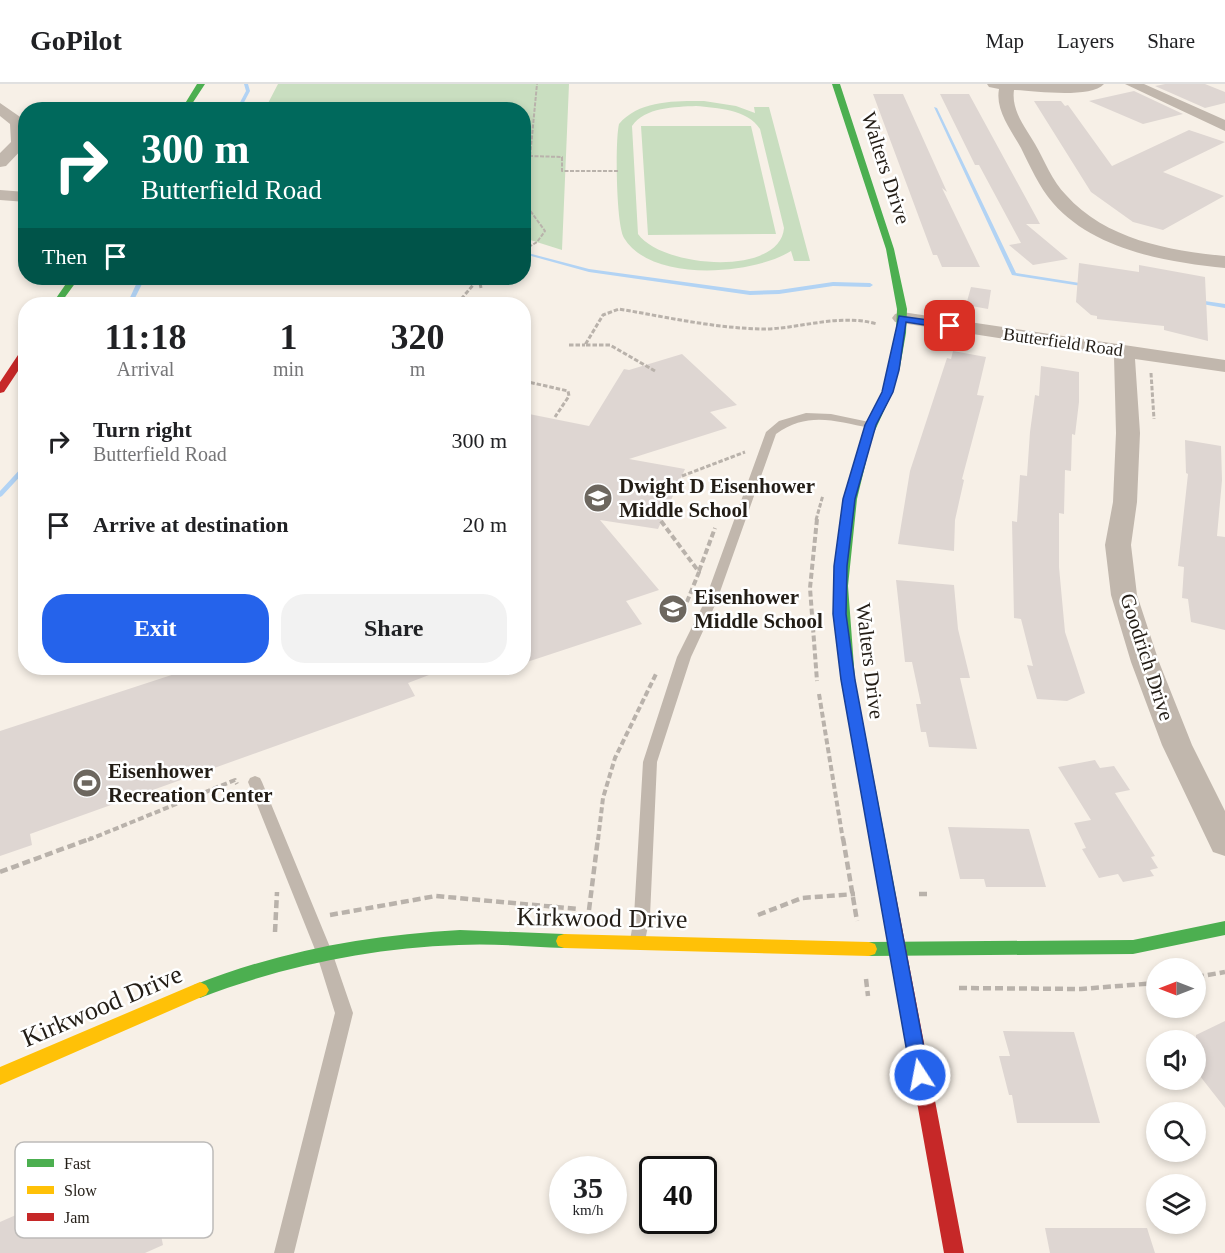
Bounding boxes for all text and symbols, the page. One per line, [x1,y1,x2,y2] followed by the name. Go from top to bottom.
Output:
[30,25,122,56] text: GoPilot
[986,29,1024,53] text: Map
[1057,29,1114,53] text: Layers
[1147,29,1195,53] text: Share
[857,109,915,227] street label: Walters Drive
[42,126,120,204] icon: right
[141,126,250,172] text: 300 m
[141,175,322,205] text: Butterfield Road
[99,240,132,273] icon: arrive
[42,244,87,269] text: Then
[924,300,975,351] pin
[933,309,966,342] icon: arrive
[104,317,186,357] text: 11:18
[279,317,297,357] text: 1
[391,317,445,357] text: 320
[1002,324,1124,360] street label: Butterfield Road
[117,358,174,380] text: Arrival
[273,358,304,380] text: min
[410,358,425,380] text: m
[93,417,192,442] text: Turn right
[42,425,75,458] icon: right
[451,428,507,453] text: 300 m
[93,443,227,465] text: Butterfield Road
[619,474,815,522] place label: Dwight D Eisenhower Middle School
[582,482,614,514] school or university icon: Dwight D Eisenhower Middle School
[42,509,75,542] icon: arrive
[93,512,289,537] text: Arrive at destination
[462,512,507,537] text: 20 m
[694,585,823,633] place label: Eisenhower Middle School
[1115,590,1179,724] street label: Goodrich Drive
[657,593,689,625] school or university icon: Eisenhower Middle School
[42,594,269,663] button: Exit
[281,594,507,663] button: Share
[851,602,889,720] street label: Walters Drive
[108,759,273,807] place label: Eisenhower Recreation Center
[71,767,103,799] sports icon: Eisenhower Recreation Center
[516,902,688,934] street label: Kirkwood Drive
[1146,958,1206,1018] north arrow
[1146,958,1206,1234] map controls
[18,959,186,1053] street label: Kirkwood Drive
[1146,1030,1206,1090] button: sound
[888,1043,952,1107] position arrow
[1146,1102,1206,1162] button: search
[15,1142,213,1238] legend
[64,1155,91,1172] text: Fast
[639,1156,717,1234] speed limit sign: 40
[573,1171,603,1204] text: 35
[1146,1174,1206,1234] button: layers
[64,1182,97,1199] text: Slow
[573,1202,603,1218] text: km/h
[64,1209,90,1226] text: Jam

